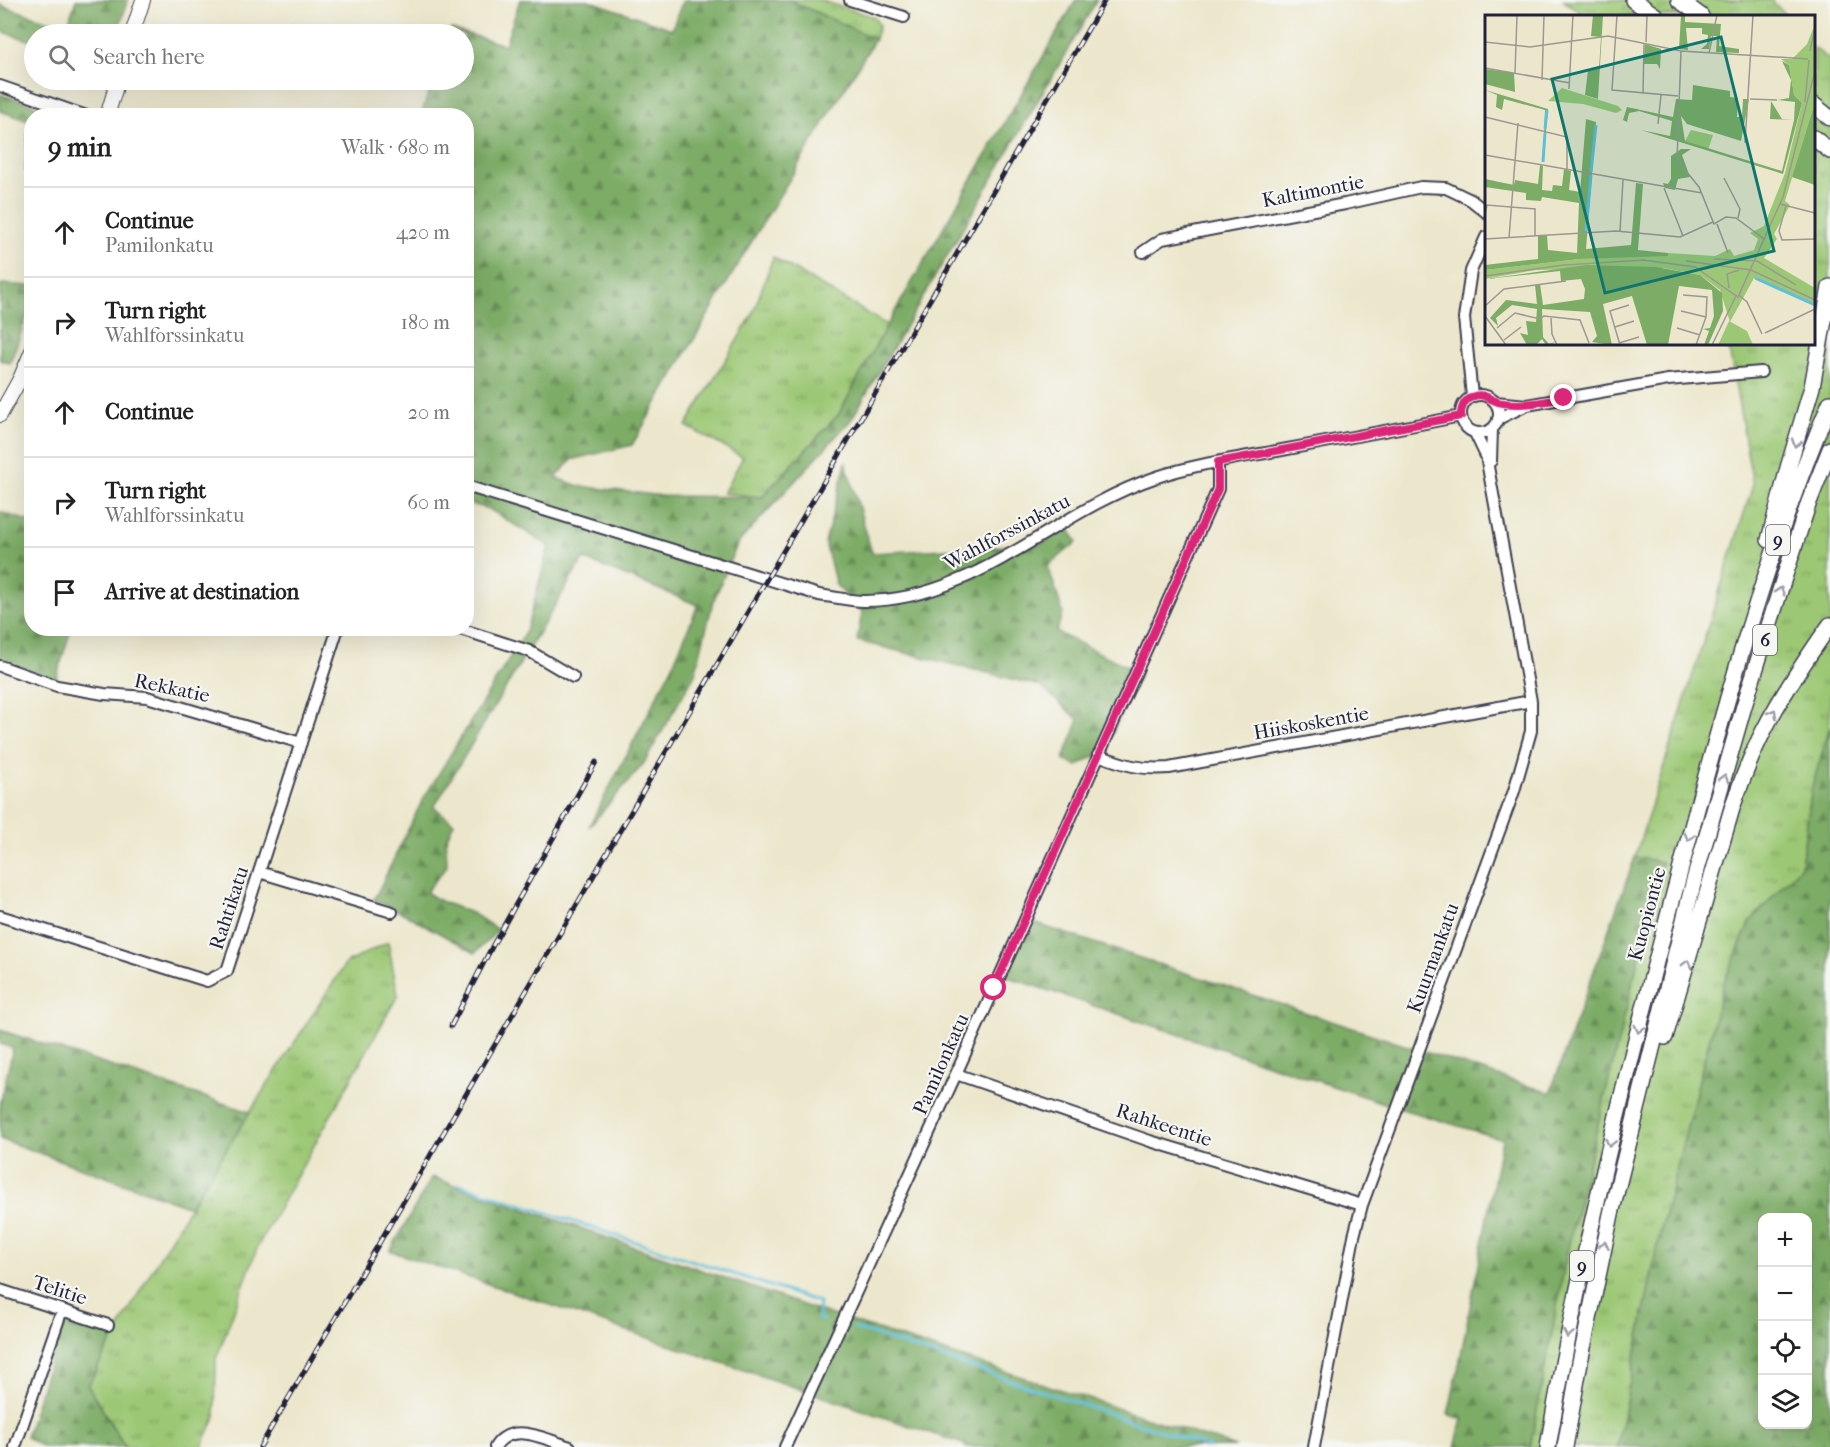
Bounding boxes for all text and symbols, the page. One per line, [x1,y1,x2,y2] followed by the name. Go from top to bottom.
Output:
[1485,15,1815,345] inset map
[24,24,474,90] search box
[45,41,78,74] icon: search
[93,44,205,70] text: Search here
[48,132,112,163] text: 9 min
[341,136,450,159] text: Walk · 680 m
[1260,170,1366,212] street label: Kaltimontie
[105,208,194,234] text: Continue
[48,216,81,249] icon: ahead
[396,221,450,244] text: 420 m
[105,234,214,257] text: Pamilonkatu
[105,298,206,324] text: Turn right
[48,306,81,339] icon: right
[401,311,450,334] text: 180 m
[105,324,244,347] text: Wahlforssinkatu
[1550,384,1576,410] route end
[48,396,81,429] icon: ahead
[105,399,194,425] text: Continue
[408,401,450,424] text: 20 m
[1790,437,1803,448] one-way arrow
[105,478,206,504] text: Turn right
[48,486,81,519] icon: right
[939,489,1074,575] street label: Wahlforssinkatu
[407,491,450,514] text: 60 m
[105,504,244,527] text: Wahlforssinkatu
[1766,525,1790,555] road number: 9
[48,576,81,609] icon: arrive
[105,579,299,605] text: Arrive at destination
[1773,586,1785,597] one-way arrow
[1753,625,1777,655] road number: 6
[132,669,212,707] street label: Rekkatie
[1252,702,1371,744] street label: Hiiskoskentie
[1766,709,1777,719] one-way arrow
[1717,773,1729,784] one-way arrow
[1684,831,1696,842] one-way arrow
[205,863,253,953] street label: Rahtikatu
[1623,864,1671,963] street label: Kuopiontie
[1402,899,1464,1016] street label: Kuurnankatu
[1680,959,1692,970] one-way arrow
[980,974,1006,1000] route start
[908,1009,974,1118] street label: Pamilonkatu
[1634,1024,1647,1034] one-way arrow
[1113,1099,1215,1151] street label: Rahkeentie
[1605,1138,1618,1148] one-way arrow
[1758,1213,1812,1429] map controls
[1758,1213,1812,1267] button: +
[1597,1240,1610,1250] one-way arrow
[1570,1251,1594,1281] road number: 9
[1758,1267,1812,1321] button: −
[30,1270,90,1310] street label: Telitie
[1758,1321,1812,1375] button: locate
[1562,1328,1575,1338] one-way arrow
[1758,1375,1812,1429] button: layers

